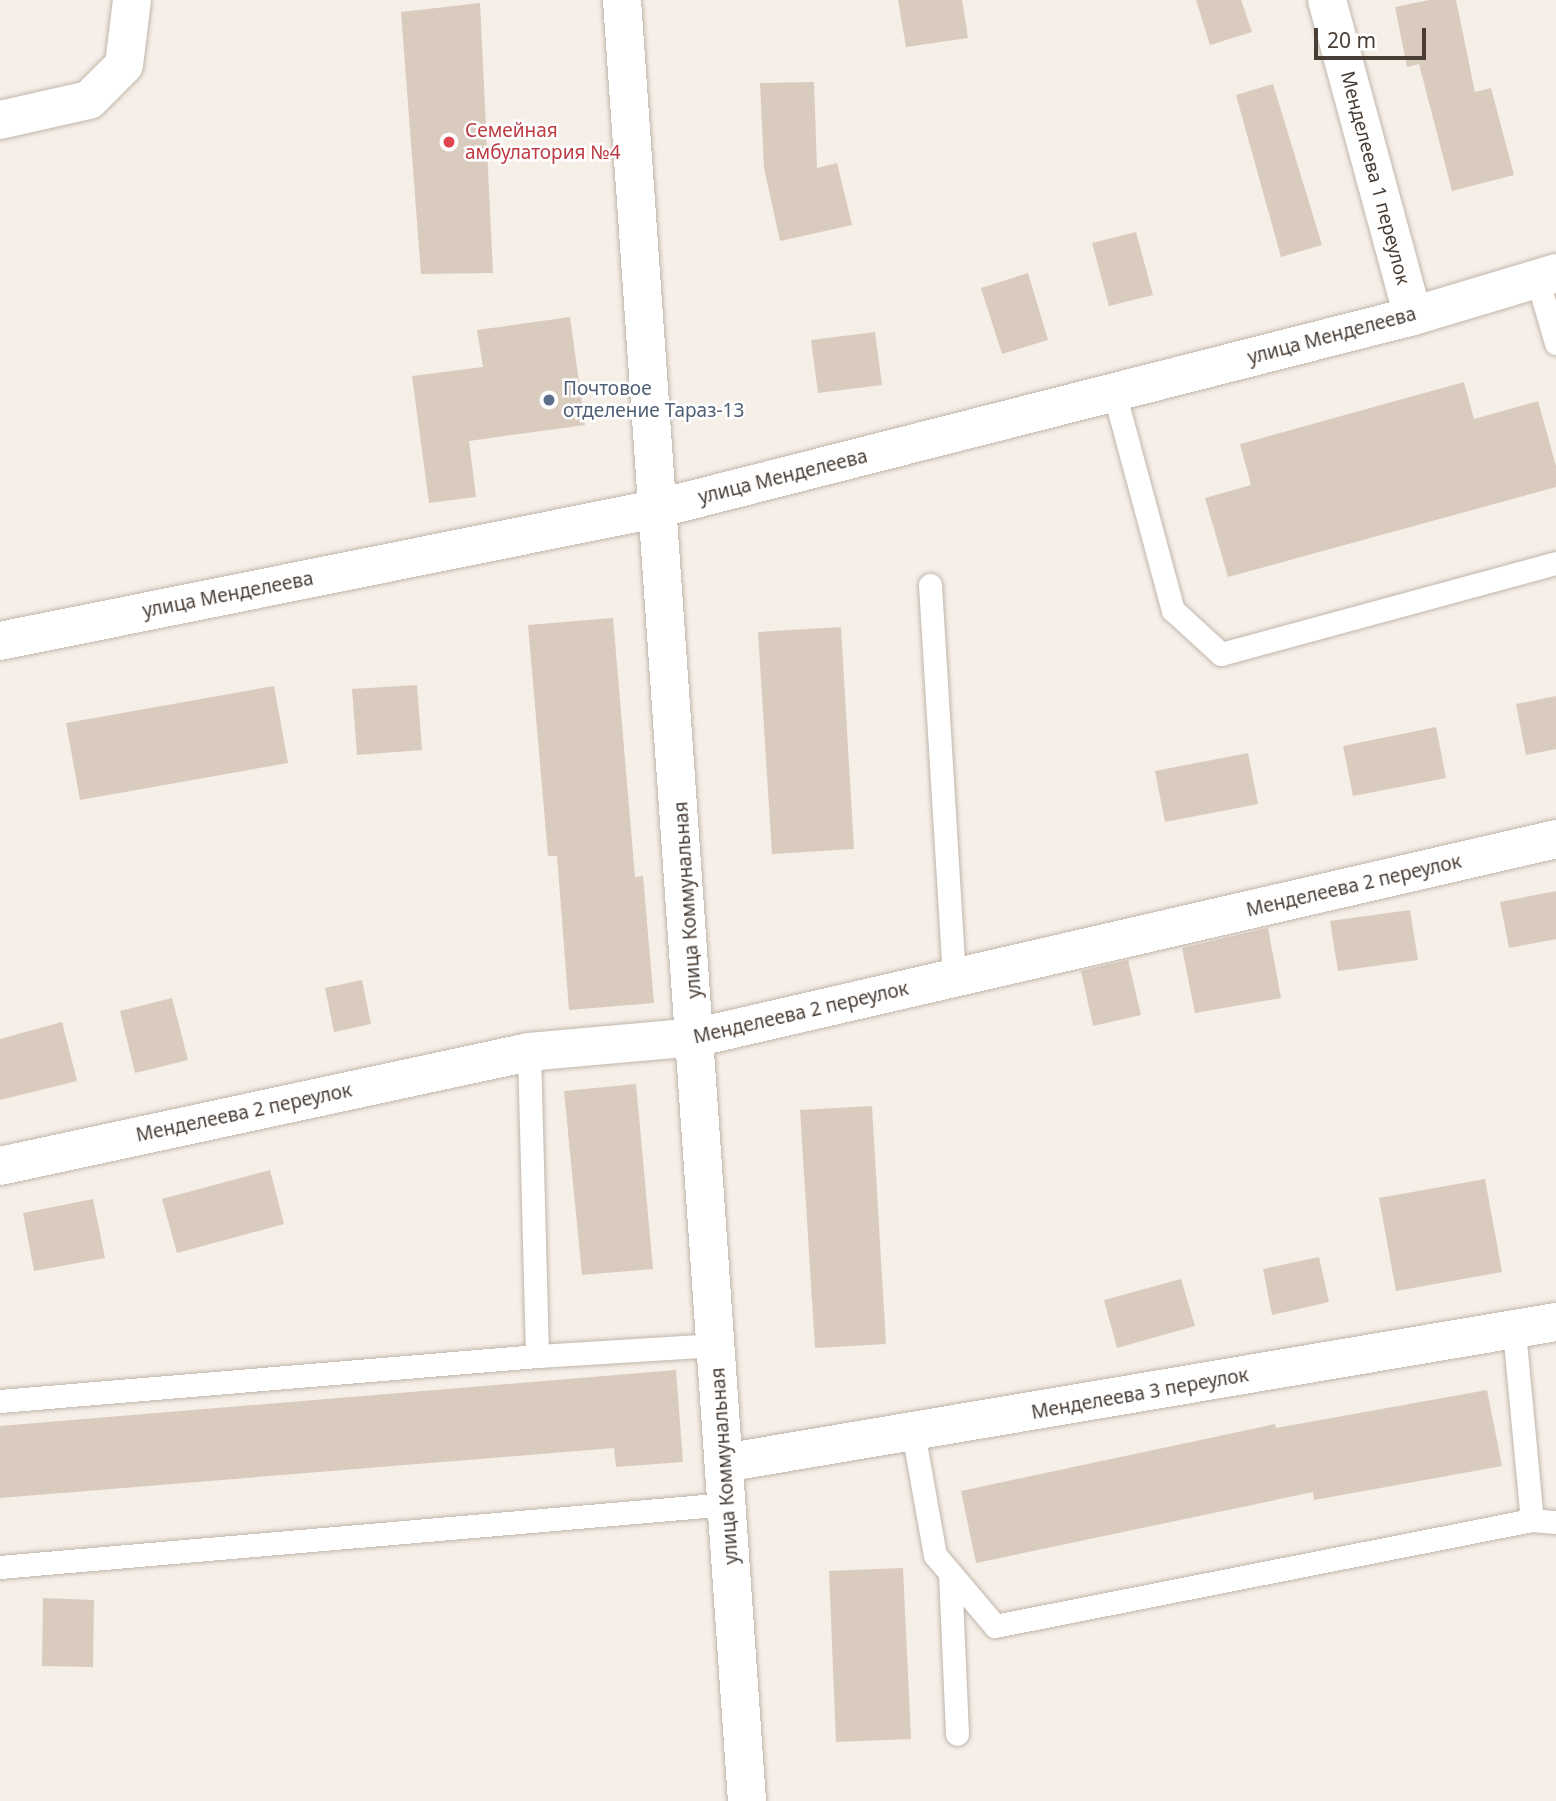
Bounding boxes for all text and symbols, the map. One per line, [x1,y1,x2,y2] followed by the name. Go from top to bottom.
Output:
[1318,14,1430,58] scale bar
[1327,26,1376,54] text: 20 m
[1335,69,1415,287] street label: Менделеева 1 переулок
[465,120,621,164] place label: Семейная амбулатория №4
[439,132,459,152] marker: Семейная амбулатория №4
[1245,303,1419,369] street label: улица Менделеева
[563,378,744,422] place label: Почтовое отделение Тараз-13
[541,392,557,408] marker: Почтовое отделение Тараз-13
[696,445,870,509] street label: улица Менделеева
[141,567,315,623] street label: улица Менделеева
[670,801,706,999] street label: улица Коммунальная
[1244,850,1464,922] street label: Менделеева 2 переулок
[691,977,911,1049] street label: Менделеева 2 переулок
[134,1079,354,1147] street label: Менделеева 2 переулок
[1030,1364,1250,1424] street label: Менделеева 3 переулок
[707,1367,743,1565] street label: улица Коммунальная

